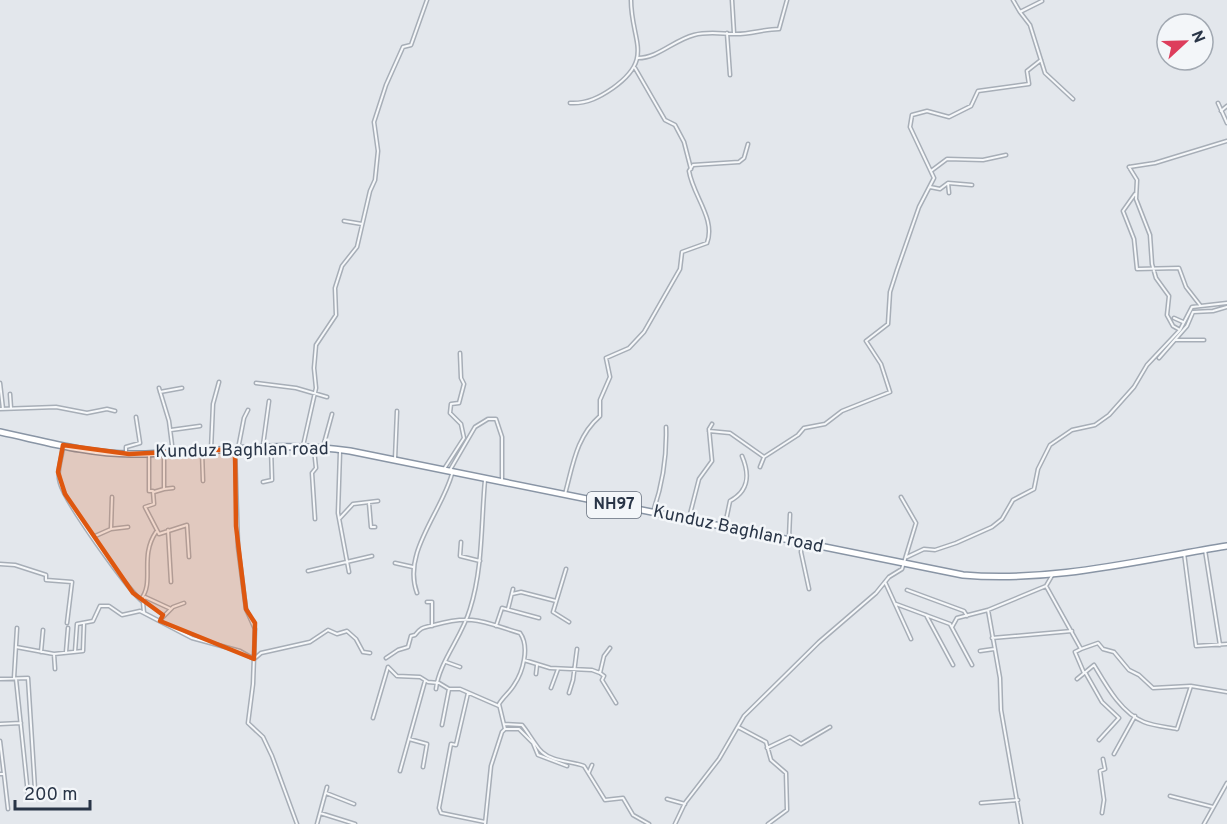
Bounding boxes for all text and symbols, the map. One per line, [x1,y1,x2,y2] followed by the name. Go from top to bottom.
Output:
[1155,12,1215,72] north arrow
[1186,28,1208,46] text: N
[155,438,329,464] street label: Kunduz Baghlan road
[587,492,641,518] road number: NH97
[651,501,825,559] street label: Kunduz Baghlan road
[15,773,90,811] scale bar
[24,784,77,807] text: 200 m

